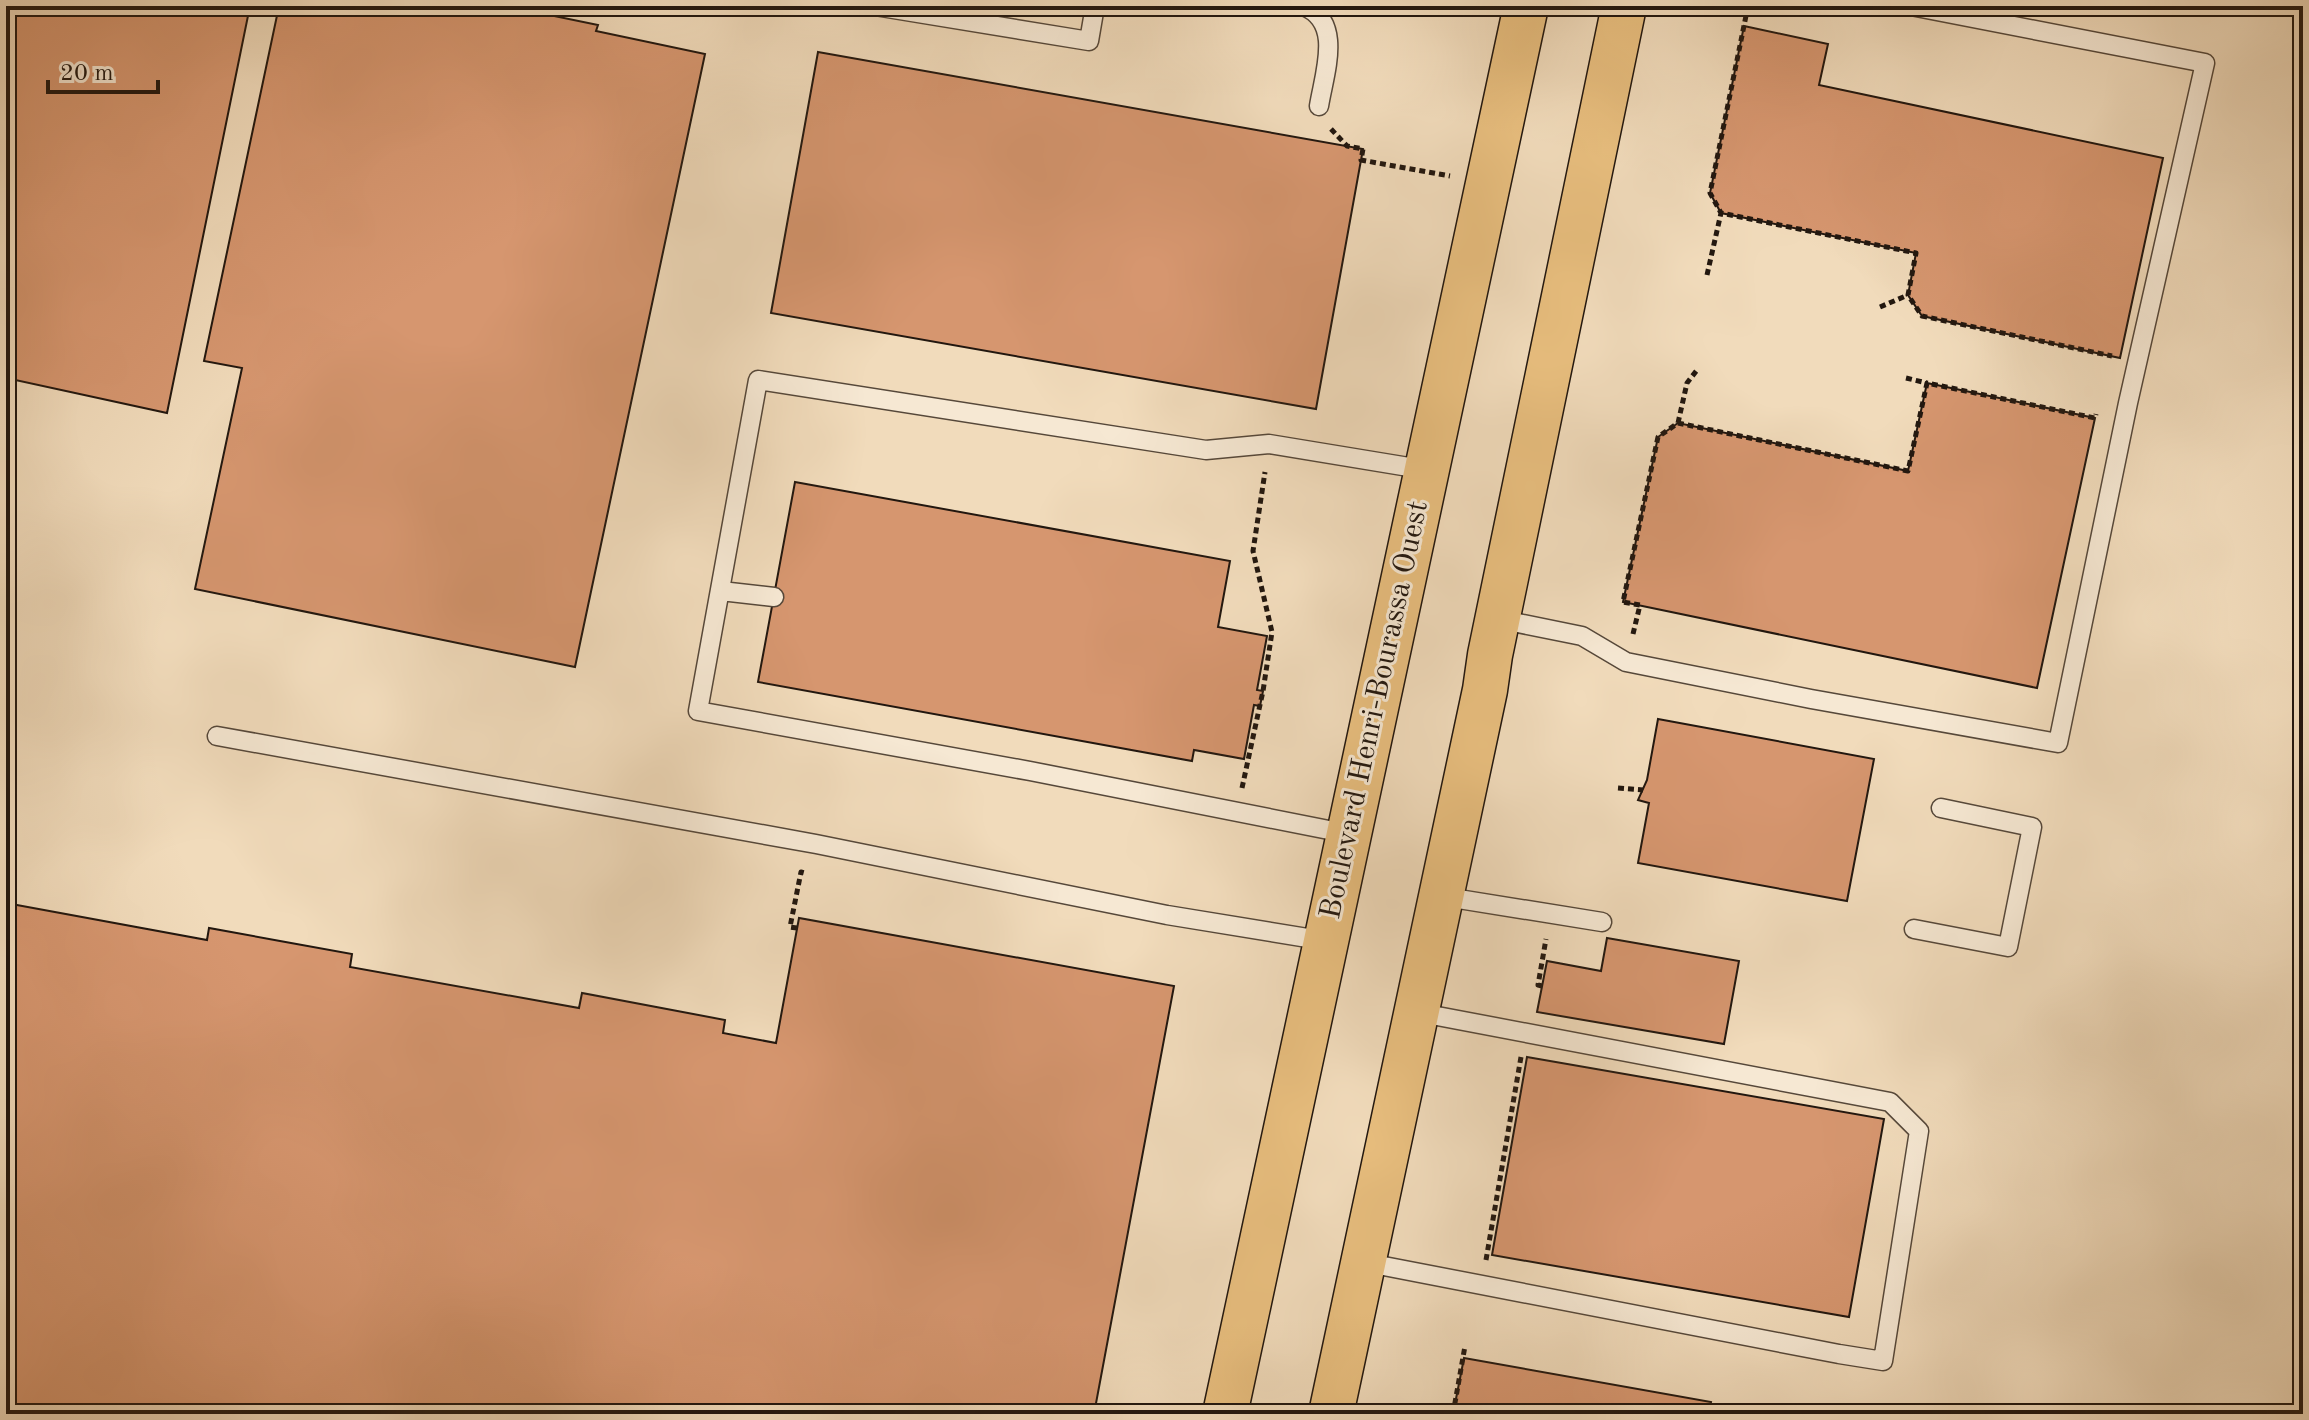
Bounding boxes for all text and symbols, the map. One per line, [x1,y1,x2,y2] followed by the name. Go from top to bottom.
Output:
[48,44,158,94] scale bar
[60,62,114,86] text: 20 m
[1316,498,1434,922] street label: Boulevard Henri-Bourassa Ouest

